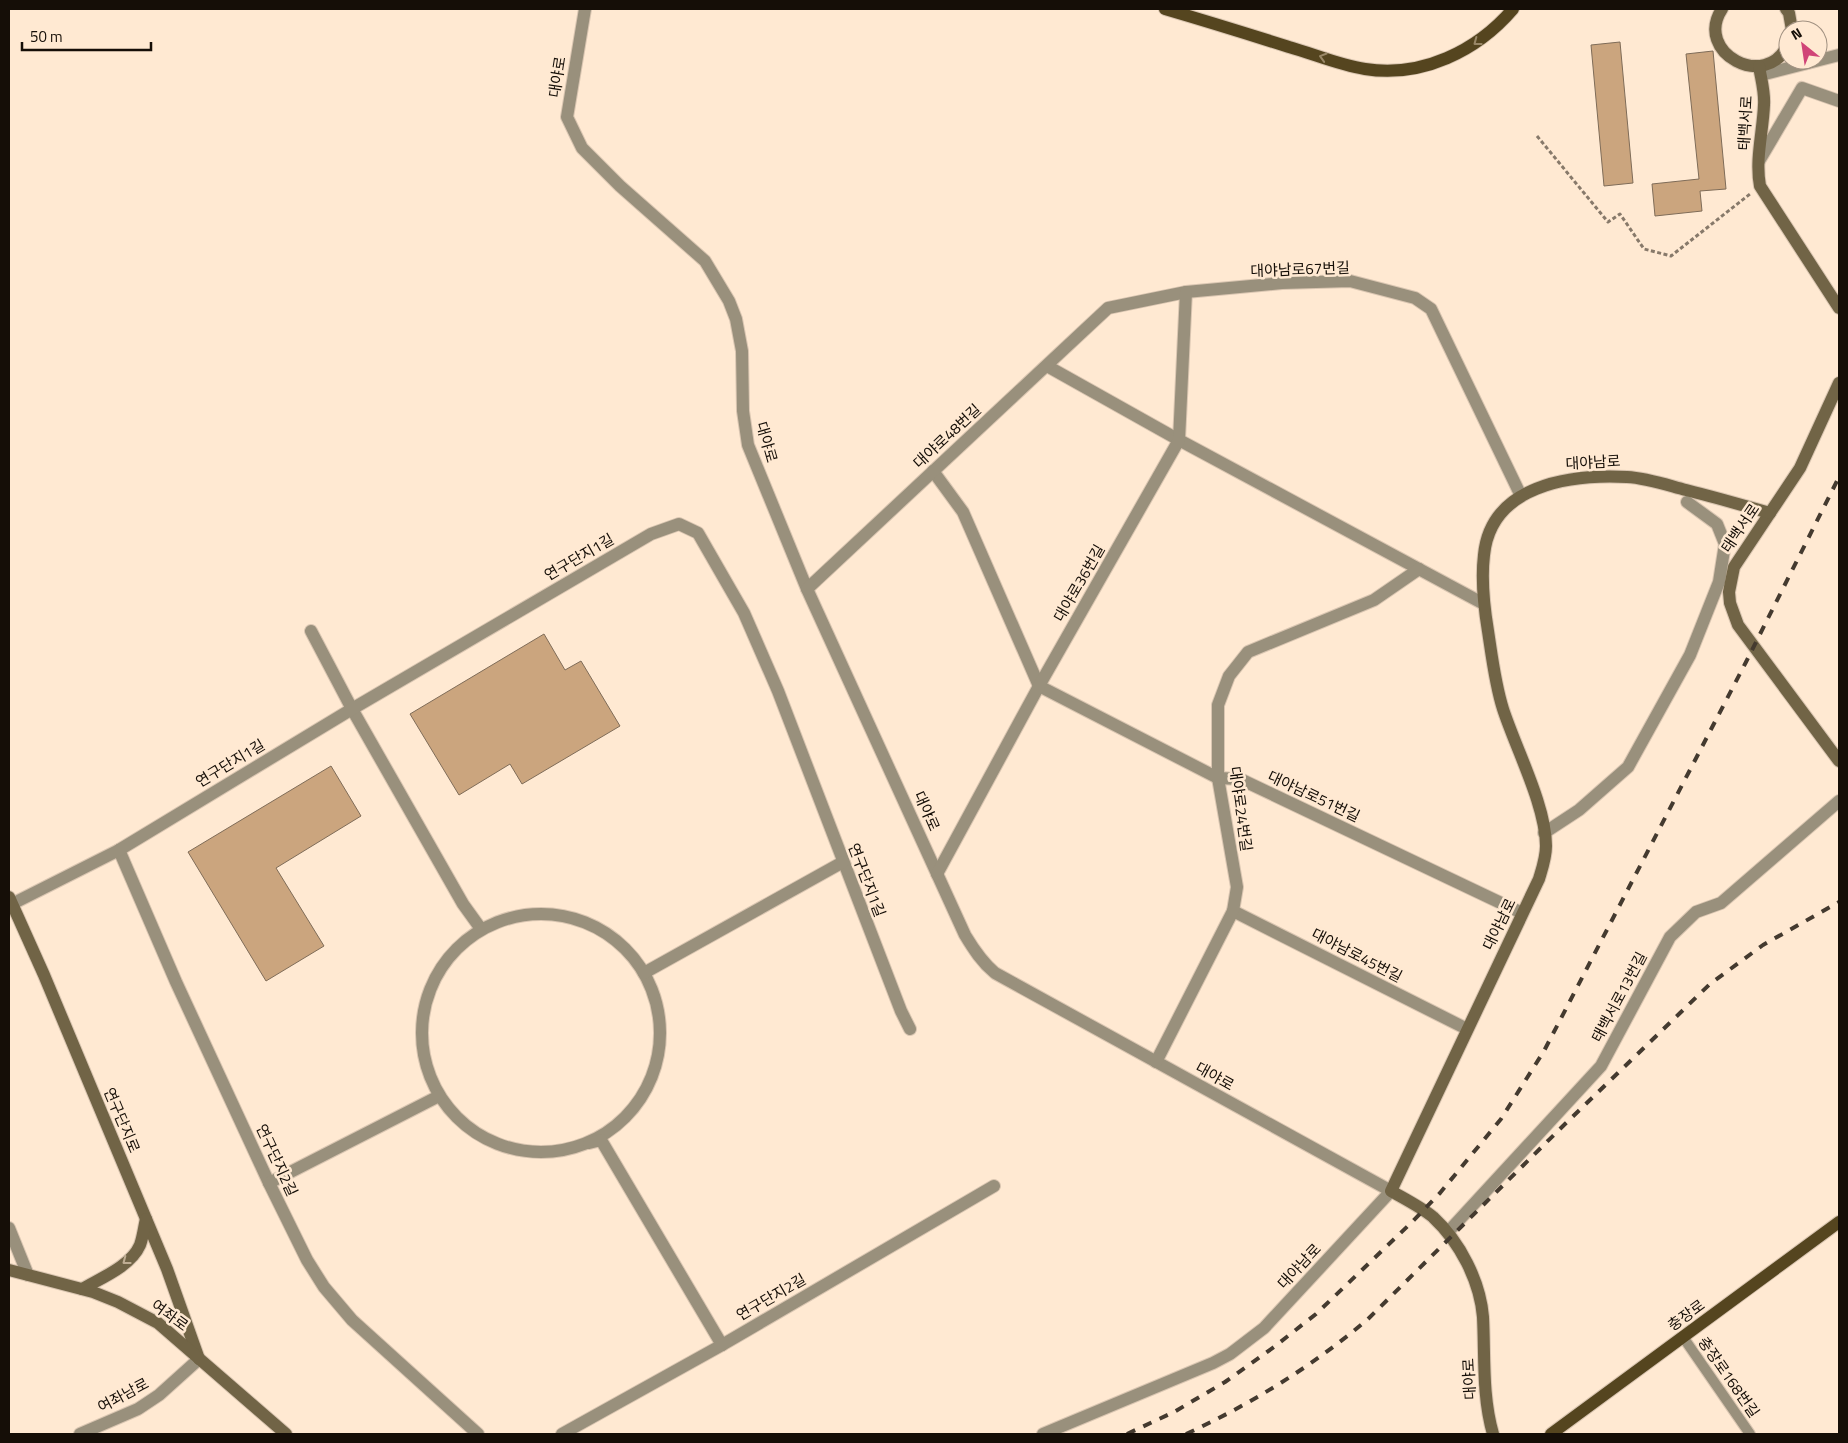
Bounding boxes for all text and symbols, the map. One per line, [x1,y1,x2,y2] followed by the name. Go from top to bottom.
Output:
[22,20,151,52] scale bar
[1778,20,1828,70] north arrow
[1787,22,1806,45] text: N
[30,25,63,48] text: 50 m
[1474,36,1483,45] one-way arrow
[1319,53,1327,63] one-way arrow
[542,55,572,99] street label: 대야로
[1732,95,1758,151] street label: 태백서로
[1250,256,1350,282] street label: 대야남로67번길
[908,398,986,474] street label: 대야로48번길
[750,419,784,465] street label: 대야로
[1565,449,1621,475] street label: 대야남로
[1715,499,1765,557] street label: 태백서로
[540,528,618,586] street label: 연구단지1길
[1048,540,1110,626] street label: 대야로36번길
[191,733,269,793] street label: 연구단지1길
[1224,765,1258,853] street label: 대야로24번길
[1264,765,1364,827] street label: 대야남로51번길
[908,787,946,835] street label: 대야로
[842,840,892,920] street label: 연구단지1길
[1477,894,1521,954] street label: 대야남로
[1307,922,1407,988] street label: 대야남로45번길
[1585,948,1653,1046] street label: 태백서로13번길
[1191,1056,1239,1096] street label: 대야로
[98,1084,146,1156] street label: 연구단지로
[250,1120,304,1200] street label: 연구단지2길
[1272,1238,1326,1294] street label: 대야남로
[122,1255,132,1264] one-way arrow
[732,1268,810,1326] street label: 연구단지2길
[146,1294,194,1336] street label: 여좌로
[1662,1294,1710,1336] street label: 충장로
[1693,1332,1765,1422] street label: 충장로168번길
[1456,1358,1482,1400] street label: 대야로
[93,1372,153,1418] street label: 여좌남로

